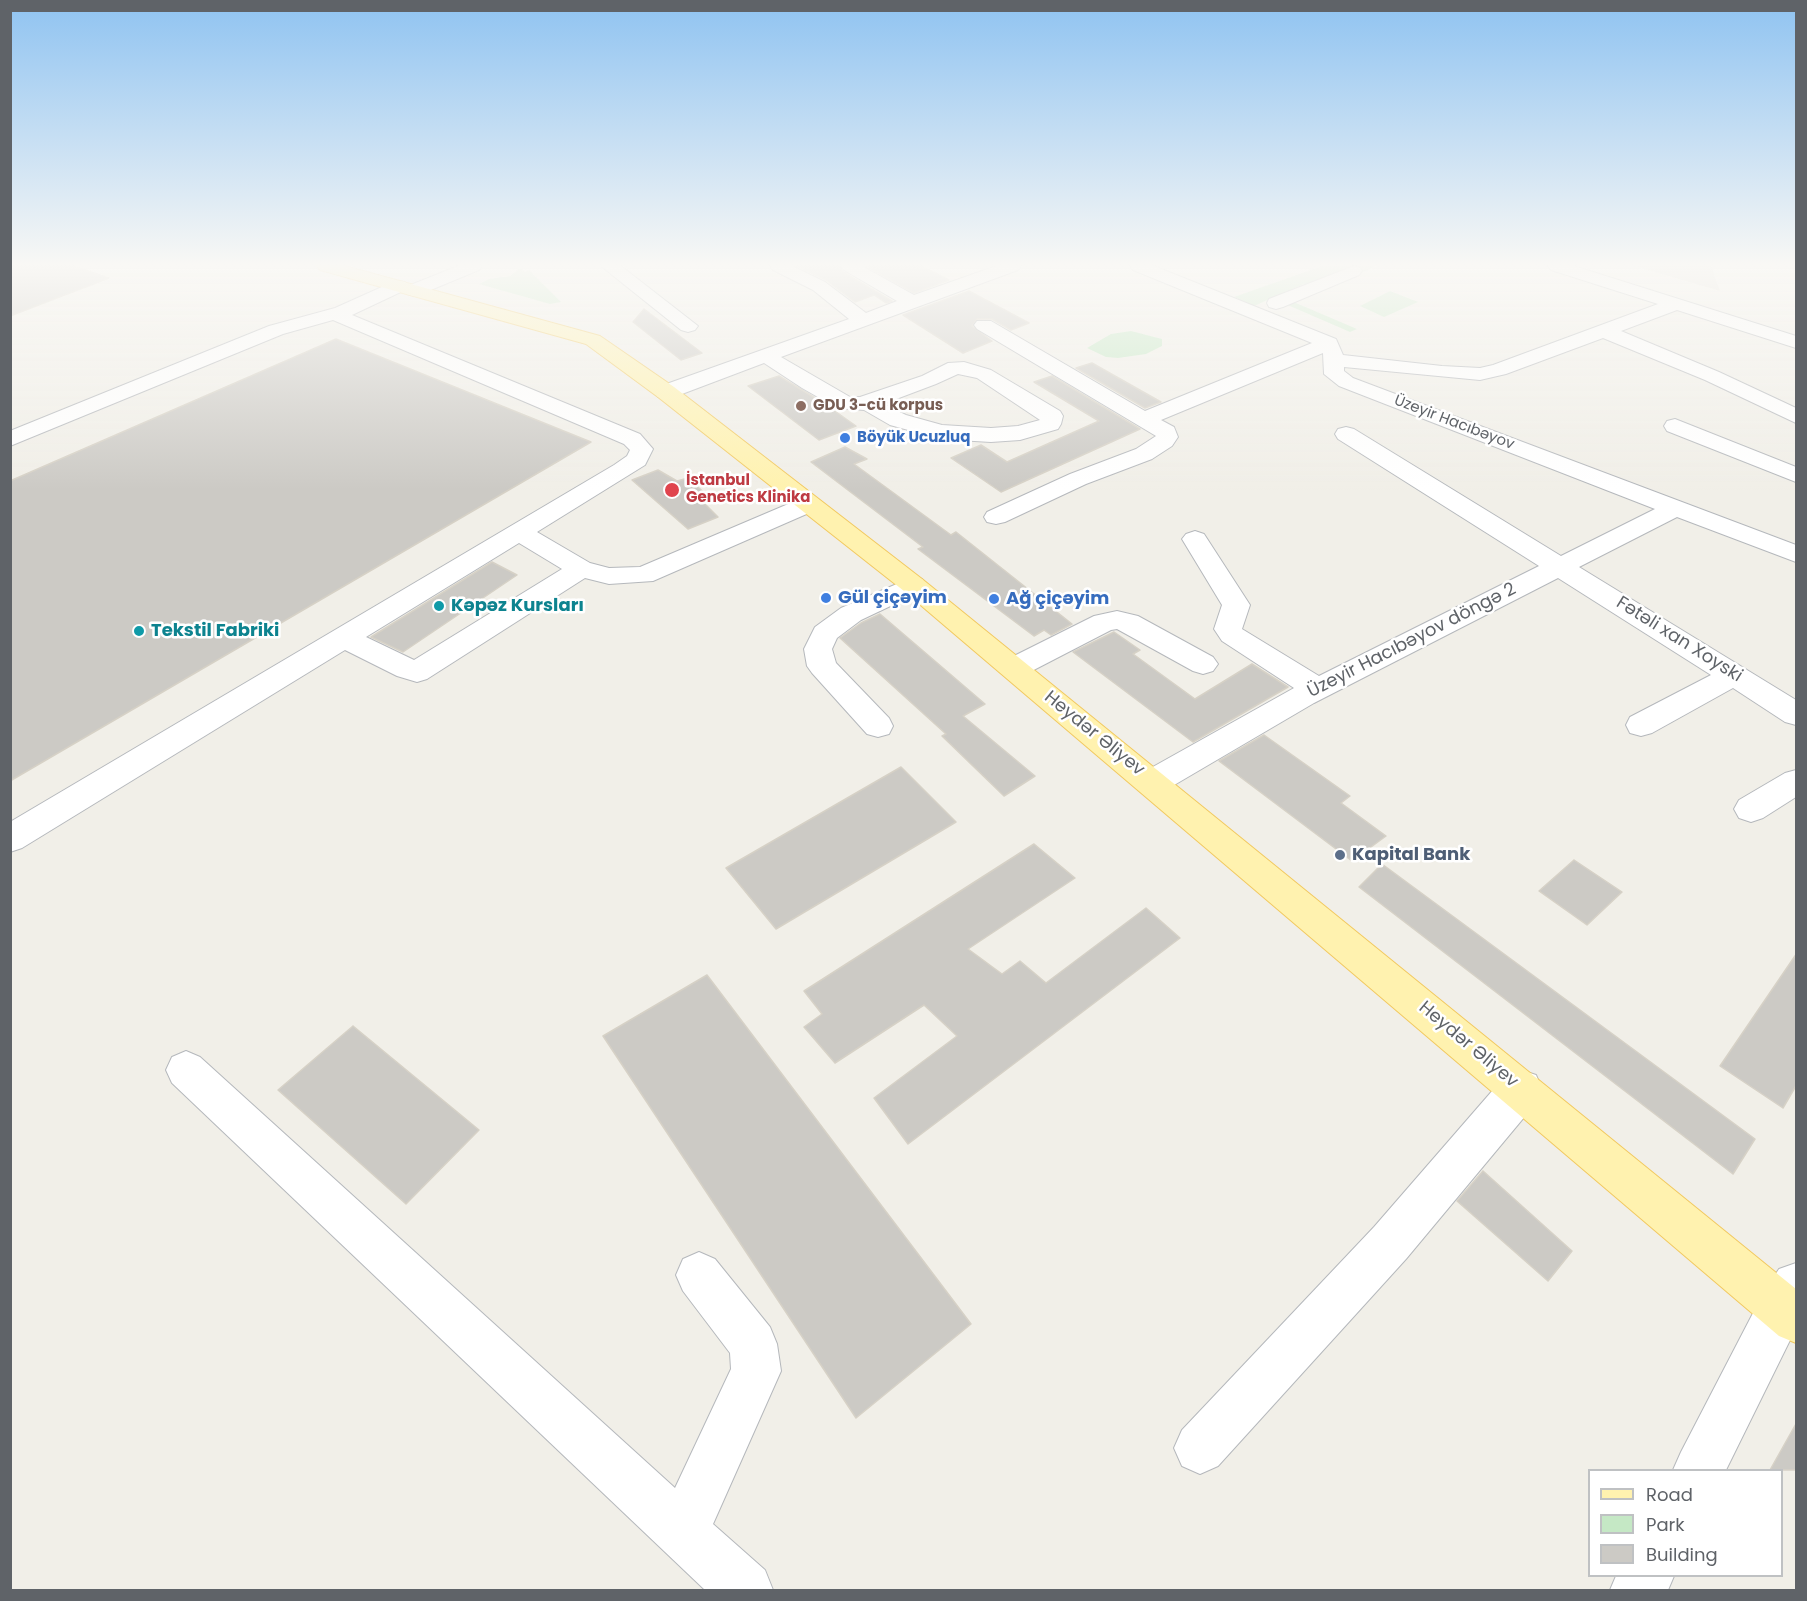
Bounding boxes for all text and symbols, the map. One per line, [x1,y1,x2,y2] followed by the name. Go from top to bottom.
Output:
[1391,392,1517,454] street label: Üzeyir Hacıbəyov
[813,397,943,415] place label: GDU 3-cü korpus
[794,399,808,413] marker: GDU 3-cü korpus
[857,429,970,447] place label: Böyük Ucuzluq
[838,431,852,445] marker: Böyük Ucuzluq
[686,472,810,507] place label: İstanbul Genetics Klinika
[663,481,681,499] marker: İstanbul Genetics Klinika
[1304,579,1520,703] street label: Üzeyir Hacıbəyov döngə 2
[838,587,947,609] place label: Gül çiçəyim
[1006,588,1109,610] place label: Ağ çiçəyim
[819,591,833,605] marker: Gül çiçəyim
[987,592,1001,606] marker: Ağ çiçəyim
[1612,593,1746,687] street label: Fətəli xan Xoyski
[451,595,584,617] place label: Kəpəz Kursları
[432,599,446,613] marker: Kəpəz Kursları
[151,620,279,642] place label: Tekstil Fabriki
[132,624,146,638] marker: Tekstil Fabriki
[1039,687,1149,781] street label: Heydər Əliyev
[1352,844,1470,866] place label: Kapital Bank
[1333,848,1347,862] marker: Kapital Bank
[1414,997,1522,1093] street label: Heydər Əliyev
[1588,1469,1783,1577] legend
[1646,1482,1693,1507] text: Road
[1646,1512,1685,1537] text: Park
[1646,1542,1718,1567] text: Building

